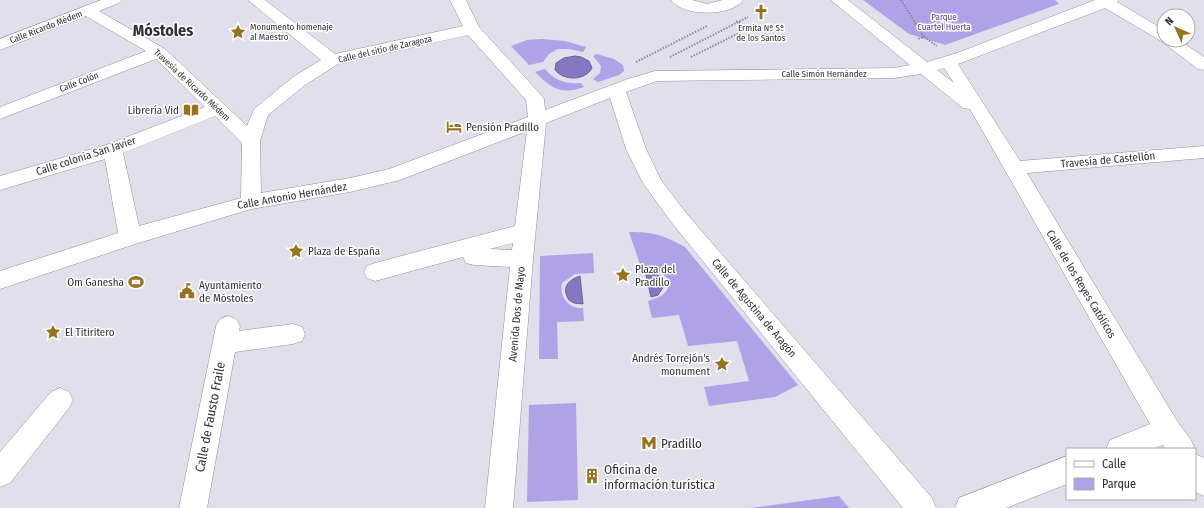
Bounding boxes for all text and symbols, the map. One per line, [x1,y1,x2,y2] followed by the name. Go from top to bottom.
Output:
[752,3,770,21] church icon: Ermita Nª Sª de los Santos
[1156,8,1196,48] north arrow
[8,9,84,45] street label: Calle Ricardo Médem
[917,12,971,32] park label: Parque Cuartel Huerta
[1162,14,1176,28] text: N
[133,21,193,40] district label: Móstoles
[250,22,334,42] place label: Monumento homenaje al Maestro
[229,23,247,41] place icon: Monumento homenaje al Maestro
[736,23,786,43] place label: Ermita Nª Sª de los Santos
[337,33,433,65] street label: Calle del sitio de Zaragoza
[152,47,232,123] street label: Travesía de Ricardo Médem
[781,69,867,79] street label: Calle Simón Hernández
[58,70,100,94] street label: Calle Colón
[182,101,200,119] library icon: Librería Vid
[128,104,179,117] place label: Librería Vid
[445,118,463,136] hotel icon: Pensión Pradillo
[466,121,539,134] place label: Pensión Pradillo
[34,134,138,178] street label: Calle colonia San Javier
[1060,149,1156,171] street label: Travesía de Castellón
[236,180,348,212] street label: Calle Antonio Hernández
[1044,228,1119,341] street label: Calle de los Reyes Católicos
[287,242,305,260] place icon: Plaza de España
[308,245,380,258] place label: Plaza de España
[709,256,799,360] street label: Calle de Agustina de Aragón
[635,263,675,289] place label: Plaza del Pradillo
[506,266,528,362] street label: Avenida Dos de Mayo
[614,266,632,284] place icon: Plaza del Pradillo
[127,273,145,291] sports icon: Om Ganesha
[67,276,124,289] place label: Om Ganesha
[199,279,262,305] place label: Ayuntamiento de Móstoles
[178,282,196,300] public building icon: Ayuntamiento de Móstoles
[44,323,62,341] place icon: El Titiritero
[65,326,115,339] place label: El Titiritero
[632,352,710,378] place label: Andrés Torrejón's monument
[713,355,731,373] place icon: Andrés Torrejón's monument
[192,361,228,473] street label: Calle de Fausto Fraile
[640,434,658,452] metro station icon: Pradillo
[661,436,702,451] place label: Pradillo
[1066,448,1196,500] legend
[1102,457,1126,471] text: Calle
[604,462,715,492] place label: Oficina de información turística
[583,467,601,485] building icon: Oficina de información turística
[1102,477,1136,491] text: Parque

